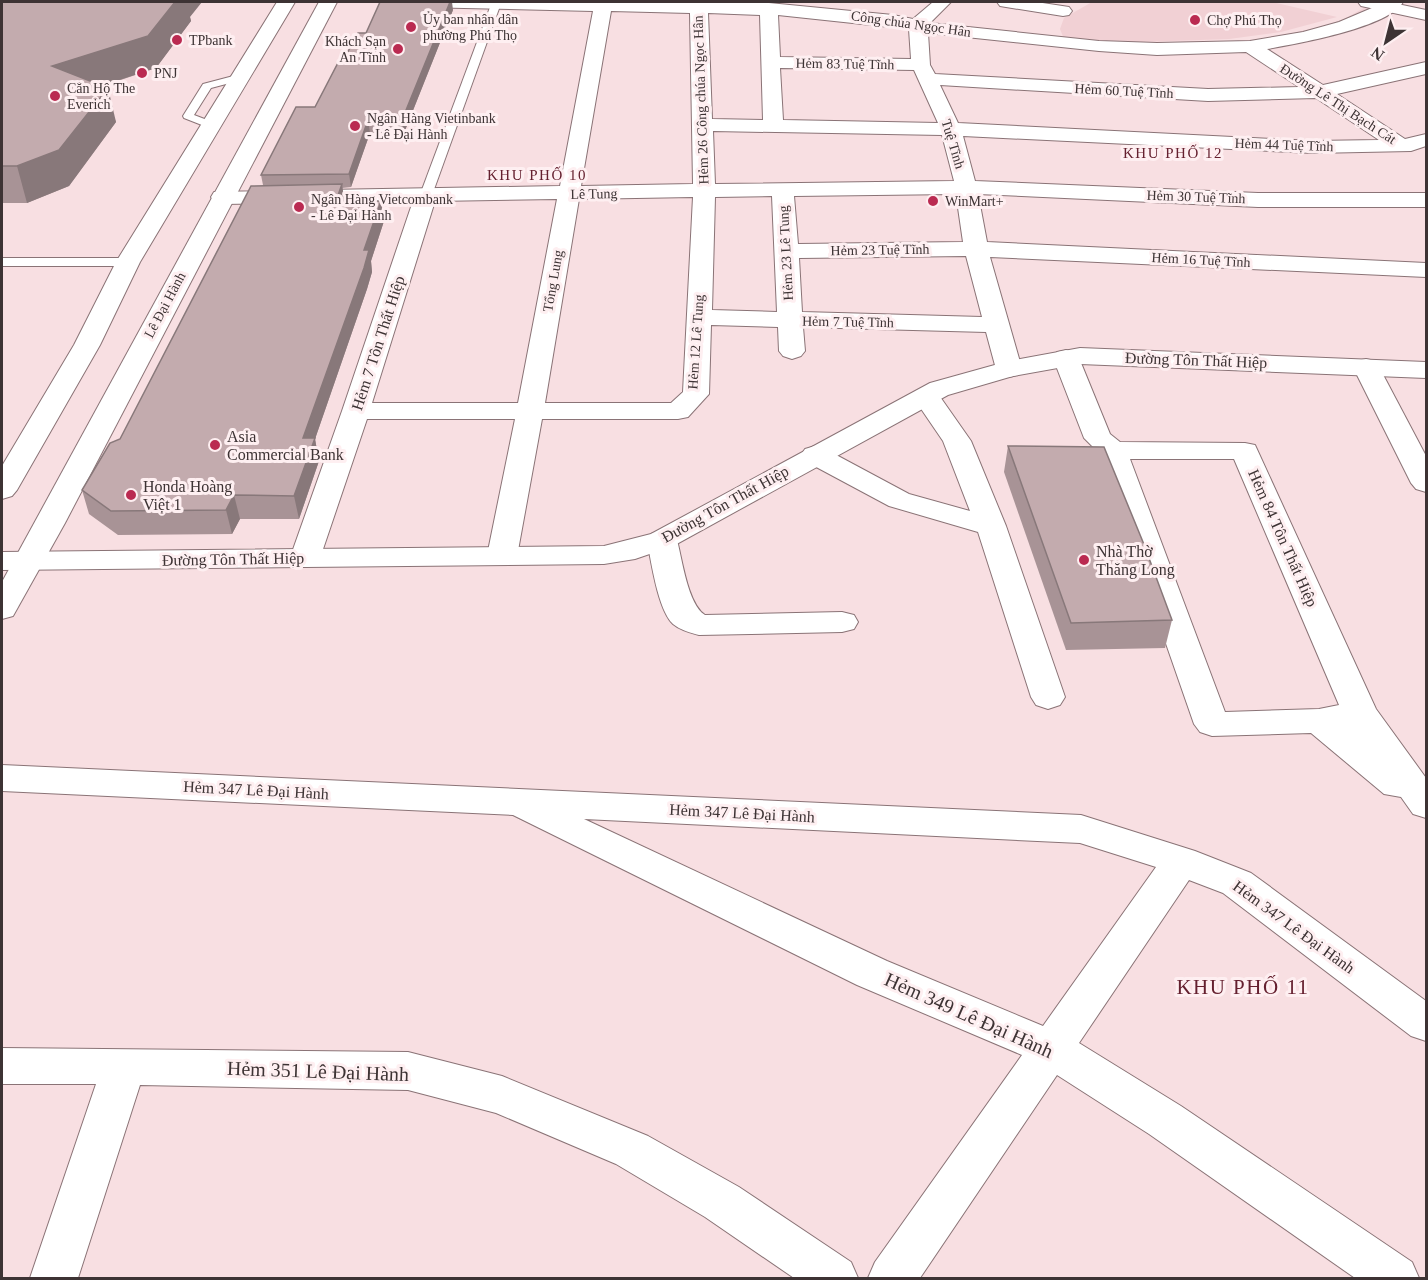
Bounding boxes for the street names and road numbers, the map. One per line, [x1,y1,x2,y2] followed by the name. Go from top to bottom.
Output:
[850,8,972,40] street label: Công chúa Ngọc Hân
[691,15,711,185] street label: Hẻm 26 Công chúa Ngọc Hân
[795,56,895,72] street label: Hẻm 83 Tuệ Tĩnh
[1277,61,1399,147] street label: Đường Lê Thị Bạch Cát
[1074,81,1174,101] street label: Hẻm 60 Tuệ Tĩnh
[938,117,968,171] street label: Tuệ Tĩnh
[1234,136,1334,154] street label: Hẻm 44 Tuệ Tĩnh
[570,186,618,202] street label: Lê Tung
[1146,188,1246,206] street label: Hẻm 30 Tuệ Tĩnh
[776,205,796,301] street label: Hẻm 23 Lê Tung
[830,242,930,258] street label: Hẻm 23 Tuệ Tĩnh
[540,249,566,313] street label: Tổng Lung
[1151,250,1251,270] street label: Hẻm 16 Tuệ Tĩnh
[141,270,189,340] street label: Lê Đại Hành
[348,273,409,413] street label: Hẻm 7 Tôn Thất Hiệp
[685,294,707,390] street label: Hẻm 12 Lê Tung
[802,314,894,330] street label: Hẻm 7 Tuệ Tĩnh
[1125,349,1267,372] street label: Đường Tôn Thất Hiệp
[659,462,792,547] street label: Đường Tôn Thất Hiệp
[1244,467,1321,610] street label: Hẻm 84 Tôn Thất Hiệp
[162,549,304,570] street label: Đường Tôn Thất Hiệp
[183,778,329,802] street label: Hẻm 347 Lê Đại Hành
[669,801,815,825] street label: Hẻm 347 Lê Đại Hành
[1230,877,1358,977] street label: Hẻm 347 Lê Đại Hành
[881,968,1057,1062] street label: Hẻm 349 Lê Đại Hành
[227,1057,409,1085] street label: Hẻm 351 Lê Đại Hành

